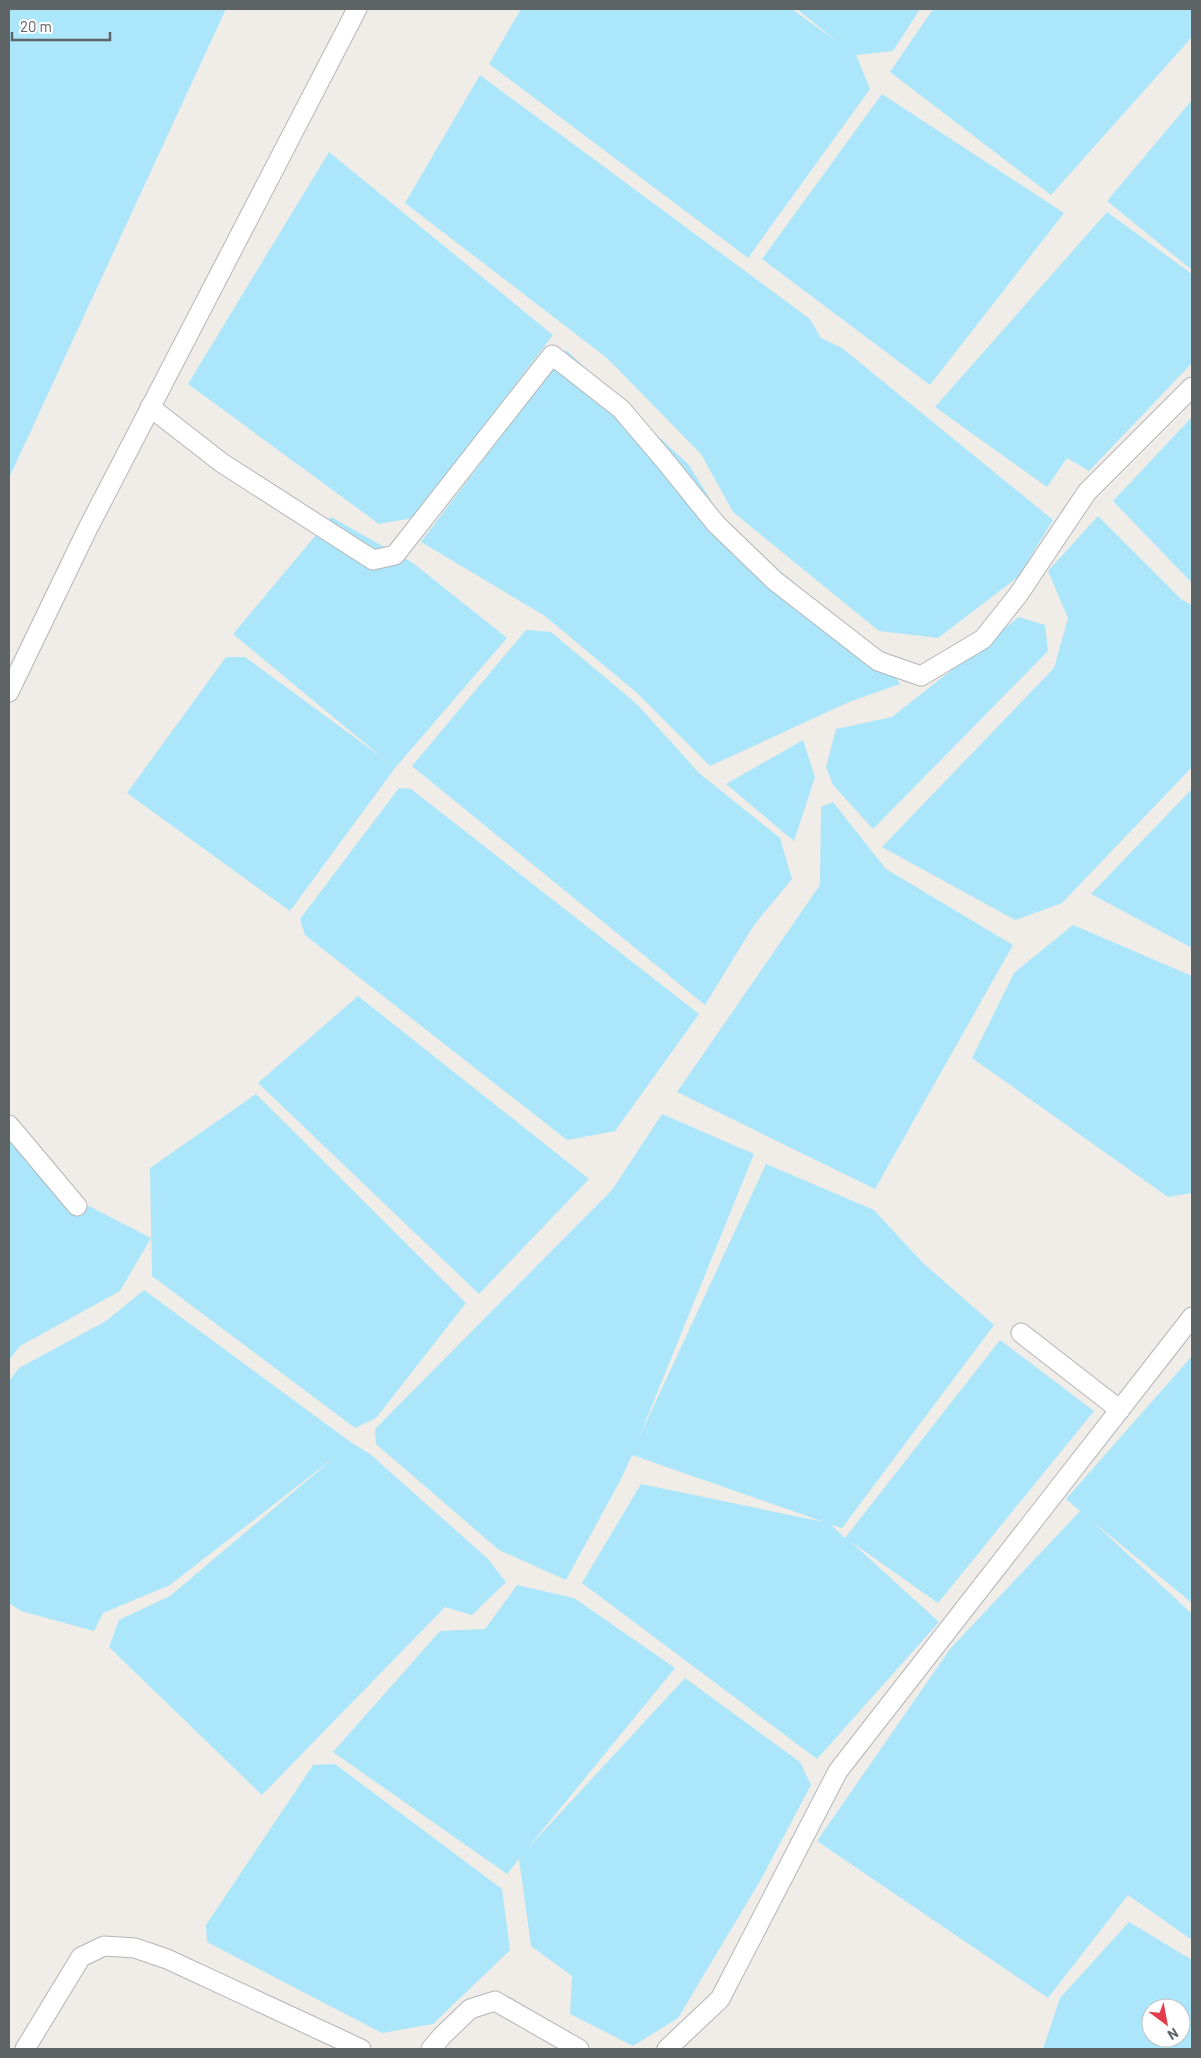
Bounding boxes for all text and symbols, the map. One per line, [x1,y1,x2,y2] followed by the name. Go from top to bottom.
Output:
[12,10,110,42] scale bar
[20,17,52,35] text: 20 m
[1141,1998,1191,2048] north arrow
[1165,2025,1182,2044] text: N

